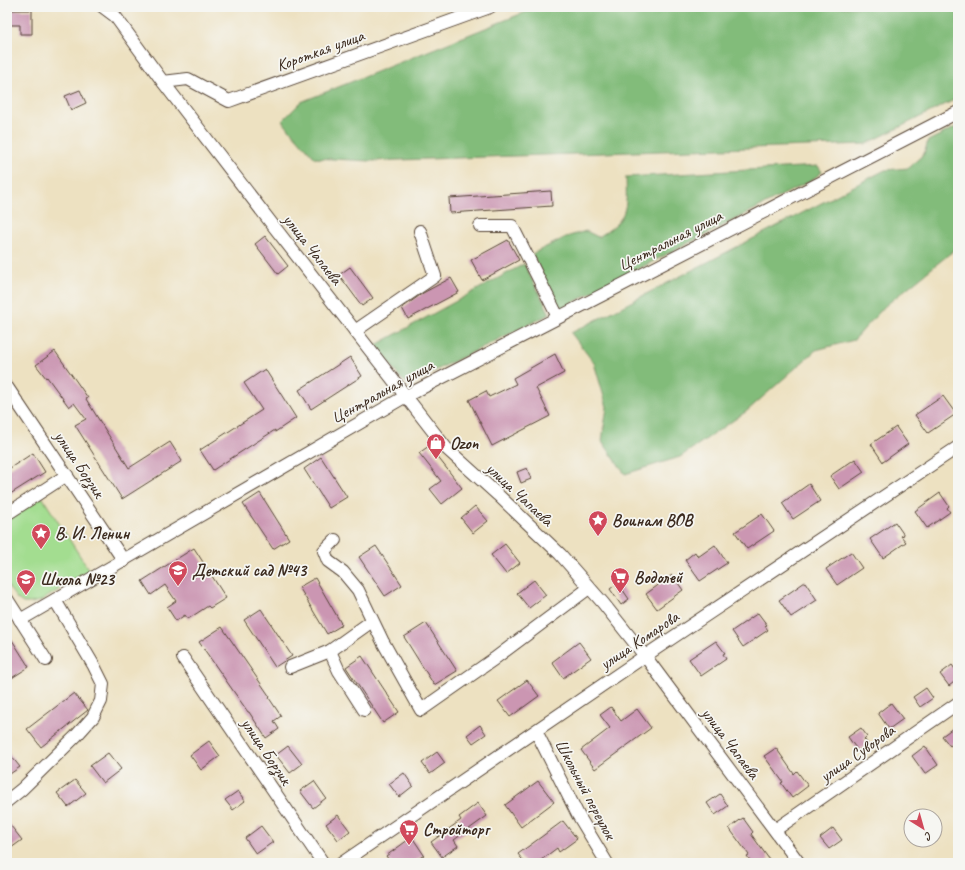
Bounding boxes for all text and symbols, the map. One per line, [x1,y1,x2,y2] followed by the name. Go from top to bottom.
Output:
[274,24,368,76] street label: Короткая улица
[615,205,727,276] street label: Центральная улица
[278,209,348,290] street label: улица Чапаева
[327,354,439,428] street label: Центральная улица
[48,426,111,504] street label: улица Борзик
[425,432,447,460] shop icon: Ozon
[450,433,480,454] place label: Ozon
[481,457,559,532] street label: улица Чапаева
[587,509,609,537] place icon: Воинам ВОВ
[612,510,694,531] place label: Воинам ВОВ
[30,522,52,550] place icon: В. И. Ленин
[55,523,131,544] place label: В. И. Ленин
[167,559,189,587] school or university icon: Детский сад №43
[192,560,307,581] place label: Детский сад №43
[609,566,631,594] supermarket icon: Водолей
[634,567,684,588] place label: Водолей
[15,568,37,596] school or university icon: Школа №23
[40,569,115,590] place label: Школа №23
[595,605,684,675] street label: улица Комарова
[696,702,765,785] street label: улица Чапаева
[235,713,298,791] street label: улица Борзик
[815,719,900,787] street label: улица Суворова
[550,736,622,844] street label: Школьный переулок
[903,808,943,848] north arrow
[398,818,420,846] supermarket icon: Стройторг
[423,819,492,840] place label: Стройторг
[921,829,935,844] text: С

